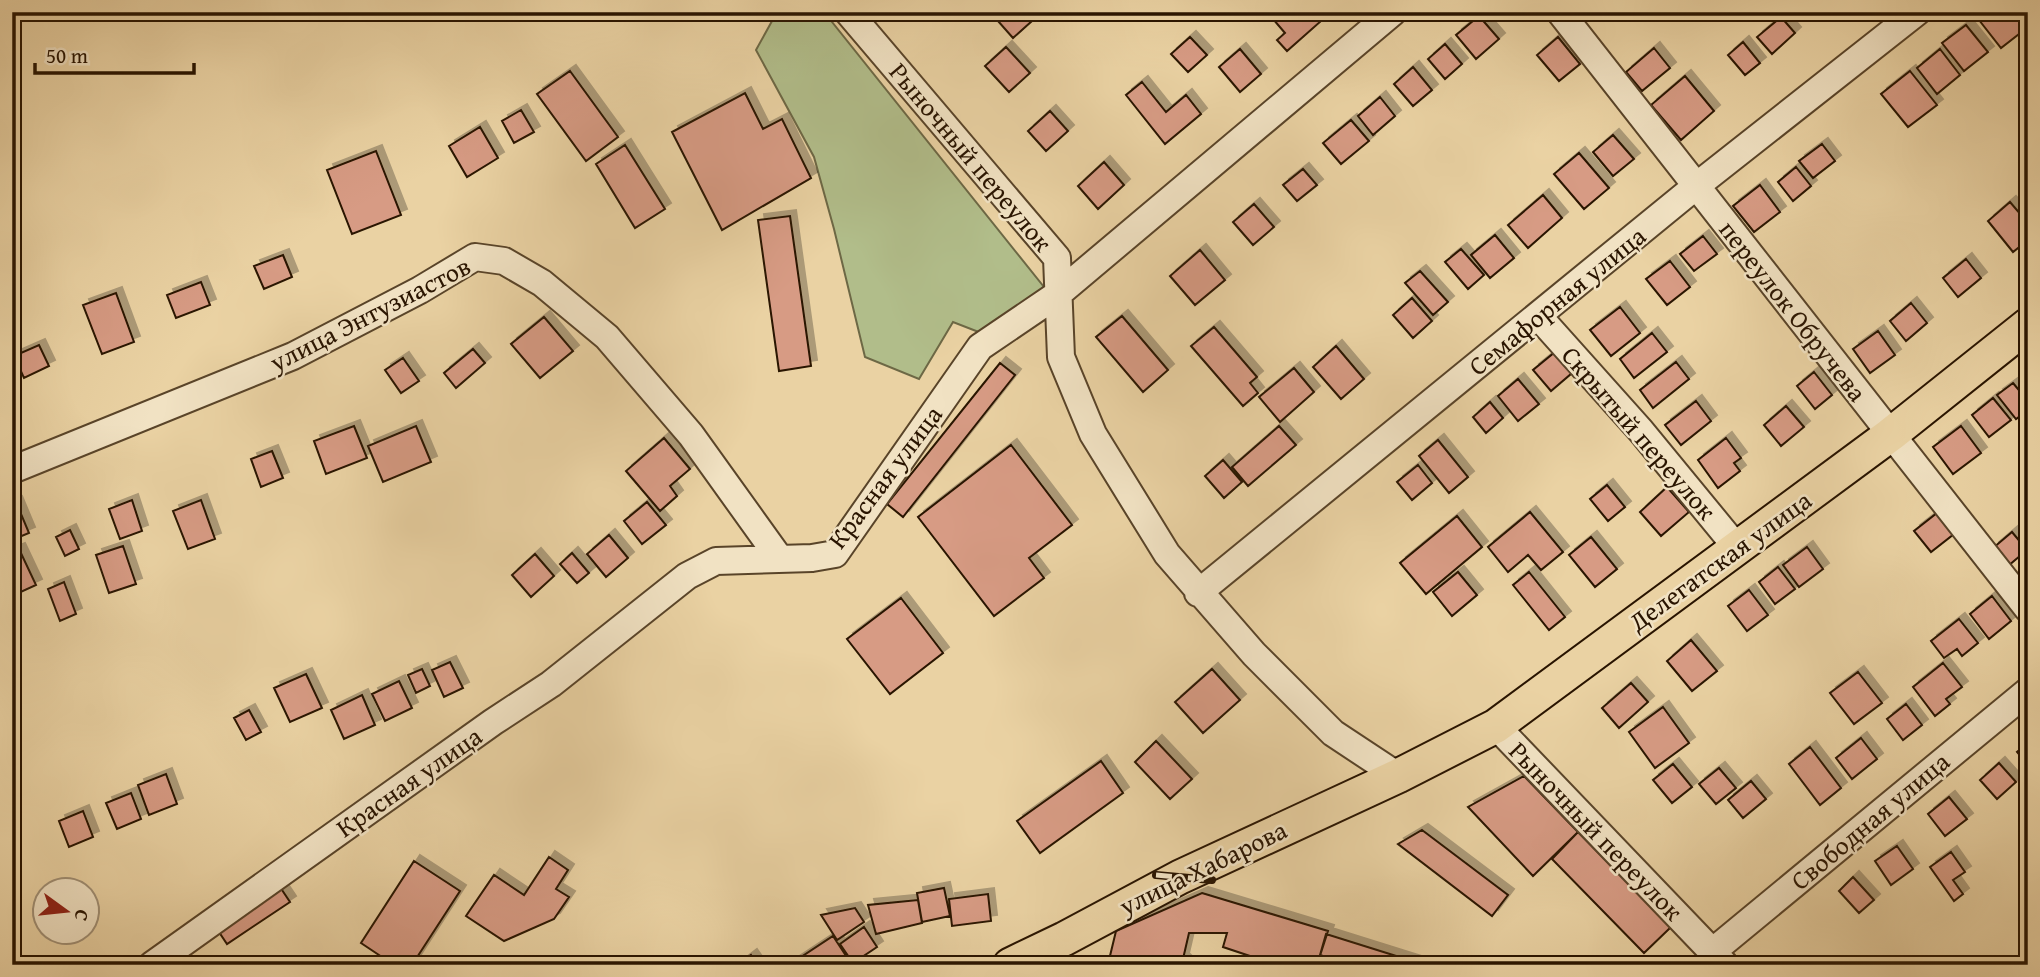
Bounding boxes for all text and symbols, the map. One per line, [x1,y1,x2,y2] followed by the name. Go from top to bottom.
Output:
[35,32,194,76] scale bar
[46,40,88,71] text: 50 m
[880,54,1063,260] street label: Рыночный переулок
[1710,212,1877,410] street label: переулок Обручева
[1459,216,1654,385] street label: Семафорная улица
[262,246,477,382] street label: улица Энтузиастов
[1553,337,1726,529] street label: Скрытый переулок
[818,396,952,556] street label: Красная улица
[1619,480,1820,641] street label: Делегатская улица
[328,716,490,846] street label: Красная улица
[1500,732,1693,930] street label: Рыночный переулок
[1782,742,1958,899] street label: Свободная улица
[1111,810,1294,926] street label: улица Хабарова
[32,876,102,946] north arrow
[67,907,97,924] text: С

